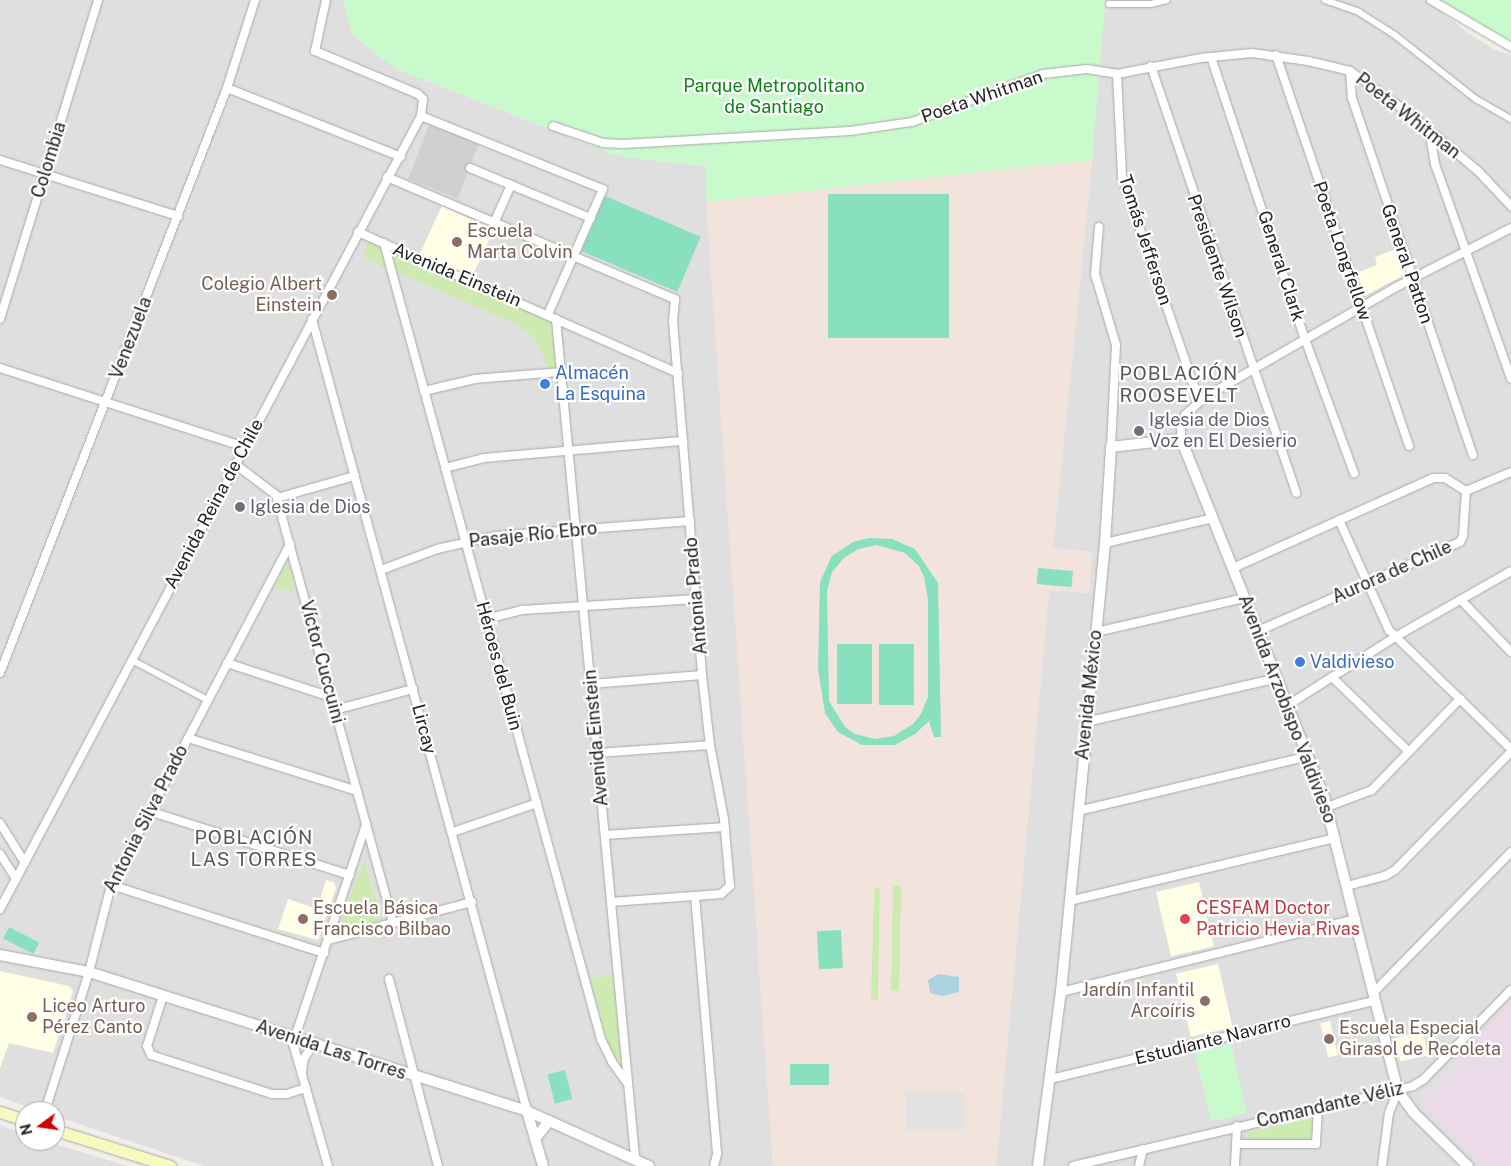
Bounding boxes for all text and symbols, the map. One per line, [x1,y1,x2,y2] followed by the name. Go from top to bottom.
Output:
[918,66,1046,128] street label: Poeta Whitman
[1351,68,1465,164] street label: Poeta Whitman
[683,76,865,118] park label: Parque Metropolitano de Santiago
[27,119,71,201] street label: Colombia
[1114,172,1176,308] street label: Tomás Jefferson
[1308,178,1376,324] street label: Poeta Longfellow
[1182,191,1252,341] street label: Presidente Wilson
[1376,202,1438,326] street label: General Patton
[1253,208,1309,324] street label: General Clark
[467,221,573,264] place label: Escuela Marta Colvin
[451,236,463,248] marker: Escuela Marta Colvin
[390,238,524,312] street label: Avenida Einstein
[201,274,322,316] place label: Colegio Albert Einstein
[326,289,338,301] marker: Colegio Albert Einstein
[105,294,157,382] street label: Venezuela
[555,363,646,406] place label: Almacén La Esquina
[1118,363,1240,407] district label: POBLACIÓN ROOSEVELT
[539,378,551,390] marker: Almacén La Esquina
[1149,410,1297,452] place label: Iglesia de Dios Voz en El Desierio
[160,415,268,593] street label: Avenida Reina de Chile
[1133,425,1145,437] marker: Iglesia de Dios Voz en El Desierio
[250,496,371,518] place label: Iglesia de Dios
[234,501,246,513] marker: Iglesia de Dios
[468,518,598,552] street label: Pasaje Río Ebro
[680,536,712,656] street label: Antonia Prado
[1329,536,1455,608] street label: Aurora de Chile
[1233,591,1341,827] street label: Avenida Arzobispo Valdivieso
[295,598,349,726] street label: Víctor Cuccuini
[471,599,527,733] street label: Héroes del Buin
[1071,629,1107,761] street label: Avenida México
[1310,651,1395,673] place label: Valdivieso
[1294,656,1306,668] marker: Valdivieso
[579,669,613,807] street label: Avenida Einstein
[407,702,441,756] street label: Lircay
[99,742,193,896] street label: Antonia Silva Prado
[189,827,319,871] district label: POBLACIÓN LAS TORRES
[313,898,451,941] place label: Escuela Básica Francisco Bilbao
[1196,898,1360,941] place label: CESFAM Doctor Patricio Hevia Rivas
[1178,912,1192,926] marker: CESFAM Doctor Patricio Hevia Rivas
[297,913,309,925] marker: Escuela Básica Francisco Bilbao
[1082,980,1195,1022] place label: Jardín Infantil Arcoíris
[1199,995,1211,1007] marker: Jardín Infantil Arcoíris
[42,996,145,1038] place label: Liceo Arturo Pérez Canto
[1133,1010,1293,1070] street label: Estudiante Navarro
[26,1011,38,1023] marker: Liceo Arturo Pérez Canto
[253,1015,409,1085] street label: Avenida Las Torres
[1339,1018,1501,1060] place label: Escuela Especial Girasol de Recoleta
[1323,1033,1335,1045] marker: Escuela Especial Girasol de Recoleta
[1254,1078,1406,1132] street label: Comandante Véliz
[15,1101,65,1151] north arrow
[17,1122,36,1137] text: N

